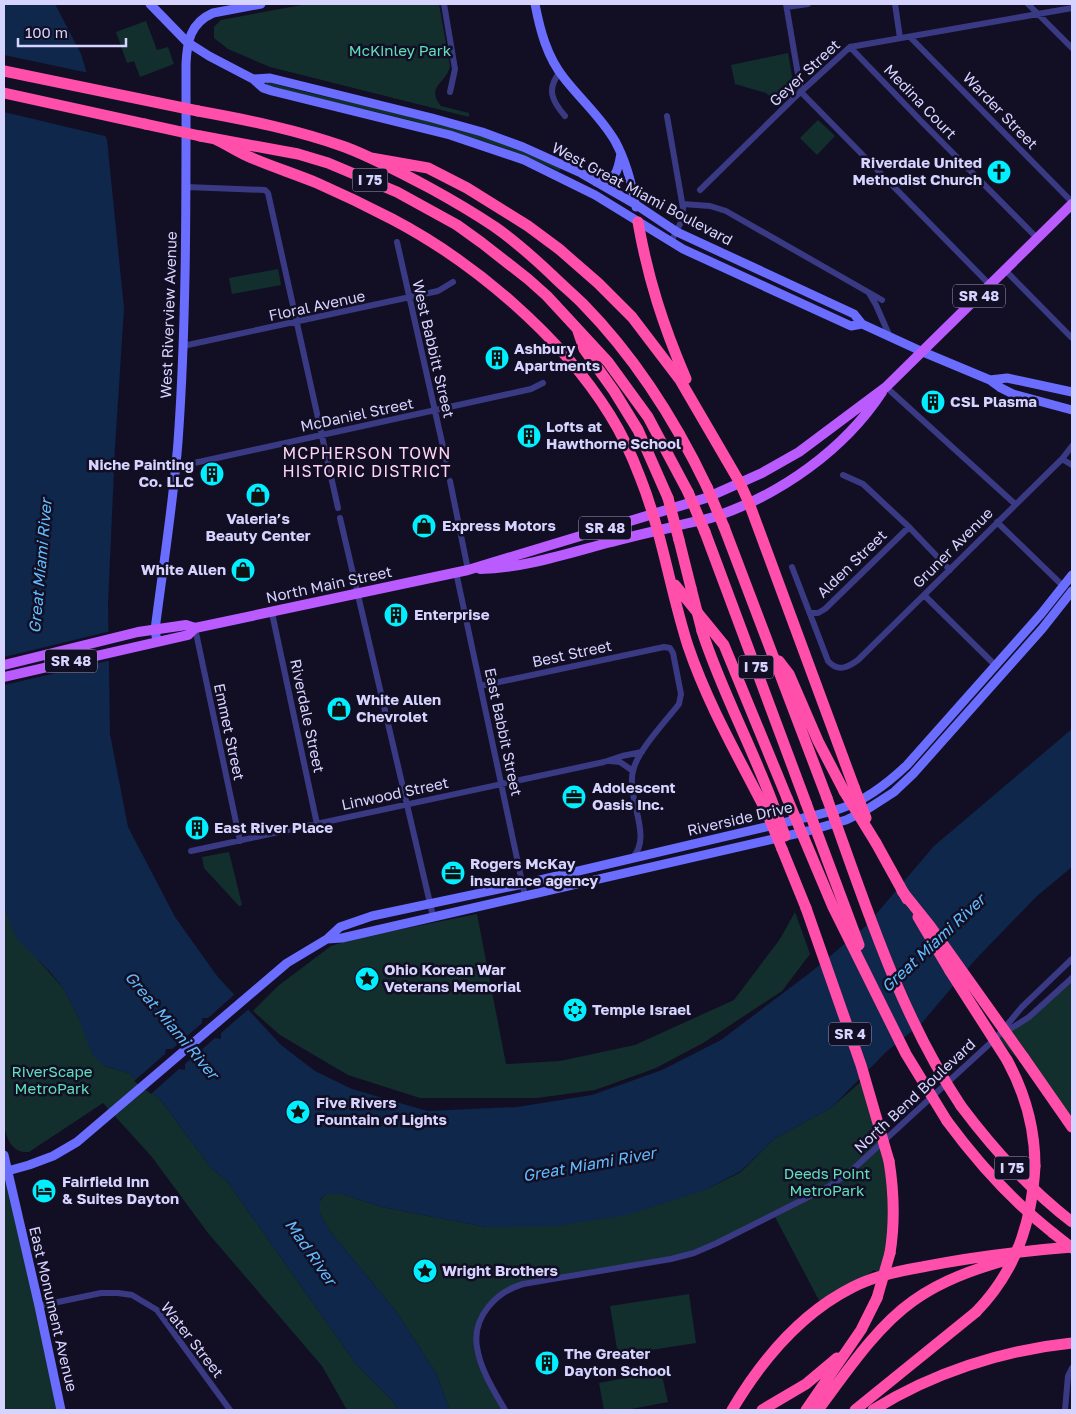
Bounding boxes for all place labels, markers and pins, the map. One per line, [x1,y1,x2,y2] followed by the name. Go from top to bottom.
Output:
[852,153,982,188] place label: Riverdale United Methodist Church
[986,159,1012,185] church icon: Riverdale United Methodist Church
[514,339,600,374] place label: Ashbury Apartments
[484,345,510,371] building icon: Ashbury Apartments
[920,389,946,415] building icon: CSL Plasma
[950,392,1037,410] place label: CSL Plasma
[546,417,681,452] place label: Lofts at Hawthorne School
[516,423,542,449] building icon: Lofts at Hawthorne School
[88,455,194,490] place label: Niche Painting Co. LLC
[199,461,225,487] building icon: Niche Painting Co. LLC
[245,482,271,508] shop icon: Valeria’s Beauty Center
[205,509,311,544] place label: Valeria’s Beauty Center
[411,513,437,539] shop icon: Express Motors
[442,516,556,534] place label: Express Motors
[230,557,256,583] shop icon: White Allen
[141,560,226,578] place label: White Allen
[383,602,409,628] building icon: Enterprise
[414,605,490,623] place label: Enterprise
[356,690,441,725] place label: White Allen Chevrolet
[326,696,352,722] shop icon: White Allen Chevrolet
[592,778,675,813] place label: Adolescent Oasis Inc.
[561,784,587,810] office icon: Adolescent Oasis Inc.
[184,815,210,841] building icon: East River Place
[214,818,333,836] place label: East River Place
[470,854,598,889] place label: Rogers McKay insurance agency
[440,860,466,886] office icon: Rogers McKay insurance agency
[384,960,521,995] place label: Ohio Korean War Veterans Memorial
[354,966,380,992] place icon: Ohio Korean War Veterans Memorial
[562,997,588,1023] synagogue icon: Temple Israel
[592,1000,691,1018] place label: Temple Israel
[316,1093,447,1128] place label: Five Rivers Fountain of Lights
[285,1099,311,1125] place icon: Five Rivers Fountain of Lights
[62,1172,179,1207] place label: Fairfield Inn & Suites Dayton
[31,1178,57,1204] hotel icon: Fairfield Inn & Suites Dayton
[412,1258,438,1284] place icon: Wright Brothers
[442,1261,558,1279] place label: Wright Brothers
[564,1344,671,1379] place label: The Greater Dayton School
[534,1350,560,1376] building icon: The Greater Dayton School

